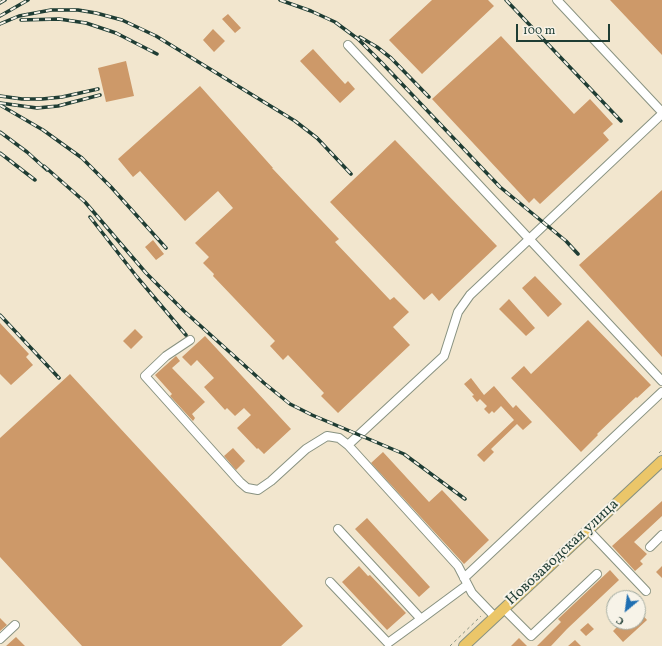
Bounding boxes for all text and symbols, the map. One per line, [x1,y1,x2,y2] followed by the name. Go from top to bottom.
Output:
[518,16,612,42] scale bar
[523,23,555,39] text: 100 m
[503,496,623,610] street label: Новозаводская улица
[606,590,646,630] north arrow
[614,612,627,628] text: С

